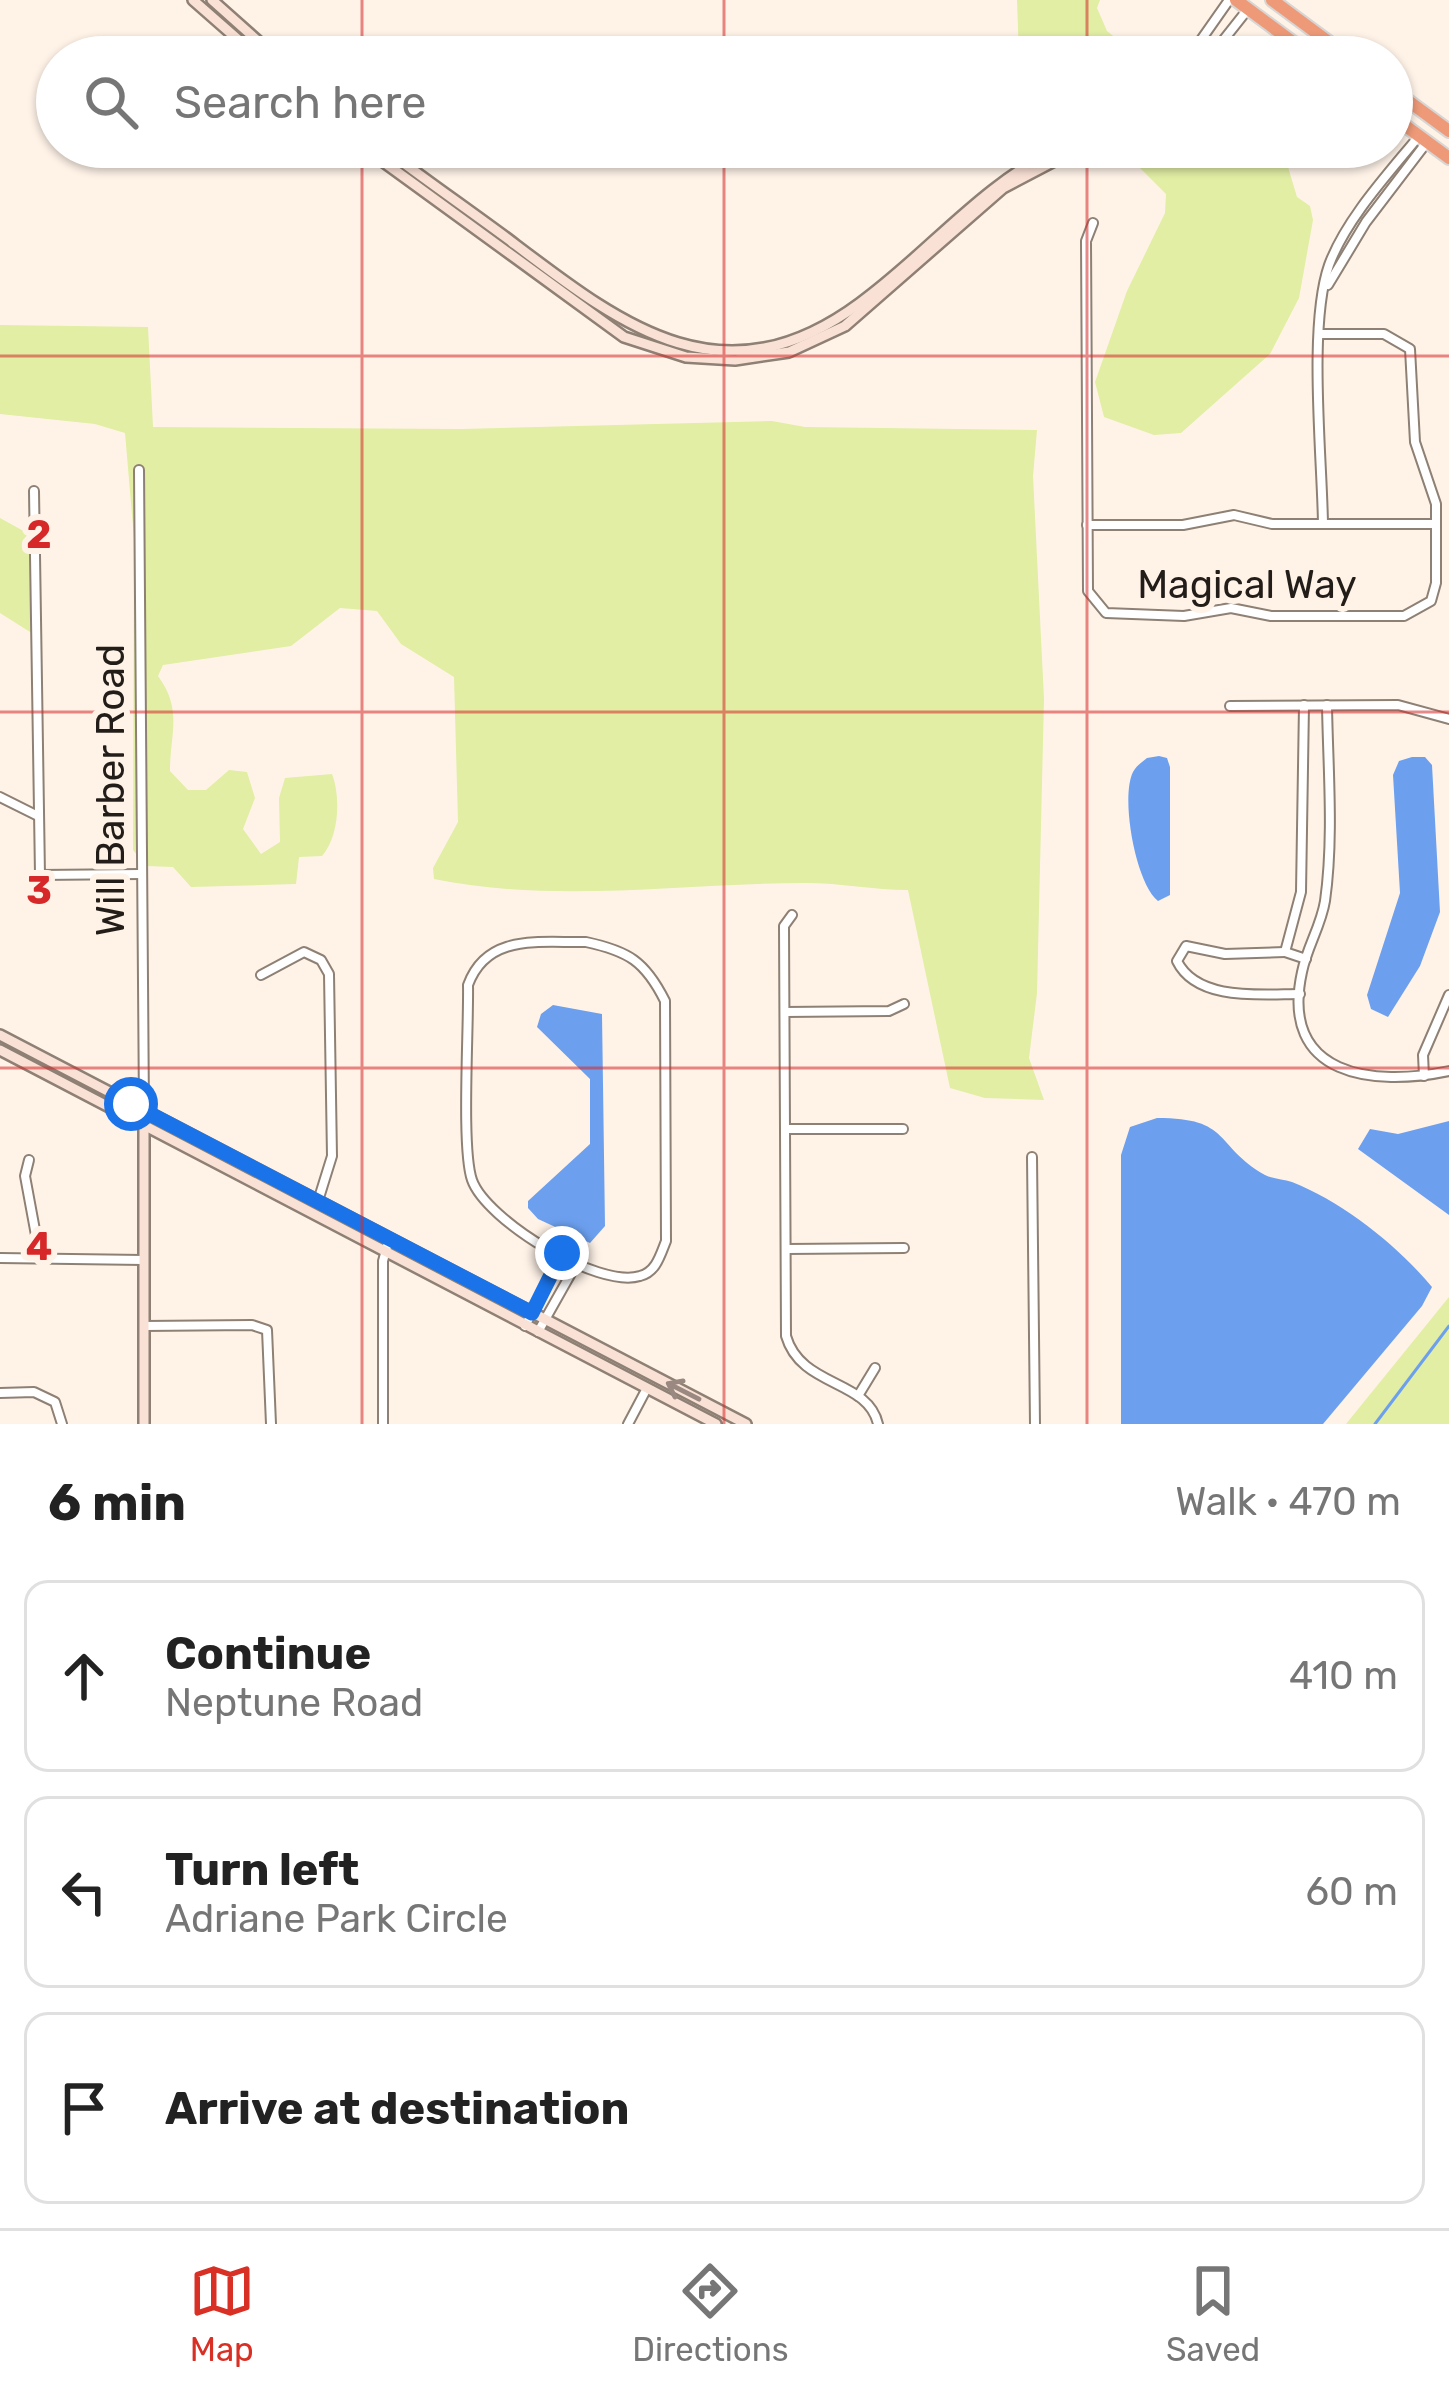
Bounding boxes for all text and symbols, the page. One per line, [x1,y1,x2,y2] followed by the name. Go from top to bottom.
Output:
[36,36,1413,168] search box
[78,69,144,135] icon: search
[174,76,426,129] text: Search here
[26,512,52,558] text: 2
[1137,562,1357,608] street label: Magical Way
[88,644,134,936] street label: Will Barber Road
[26,868,52,914] text: 3
[104,1077,158,1131] route start
[26,1224,52,1270] text: 4
[535,1226,589,1280] route end
[666,1379,701,1402] one-way arrow
[48,1472,186,1533] text: 6 min
[1175,1479,1401,1525] text: Walk · 470 m
[165,1627,371,1680] text: Continue
[51,1643,117,1709] icon: ahead
[1289,1653,1398,1699] text: 410 m
[165,1680,423,1726] text: Neptune Road
[165,1843,359,1896] text: Turn left
[51,1859,117,1925] icon: left
[1305,1869,1398,1915] text: 60 m
[165,1896,508,1942] text: Adriane Park Circle
[51,2075,117,2141] icon: arrive
[165,2082,630,2135] text: Arrive at destination
[189,2258,255,2369] tab: Map
[632,2258,789,2369] tab: Directions
[1166,2258,1260,2369] tab: Saved

